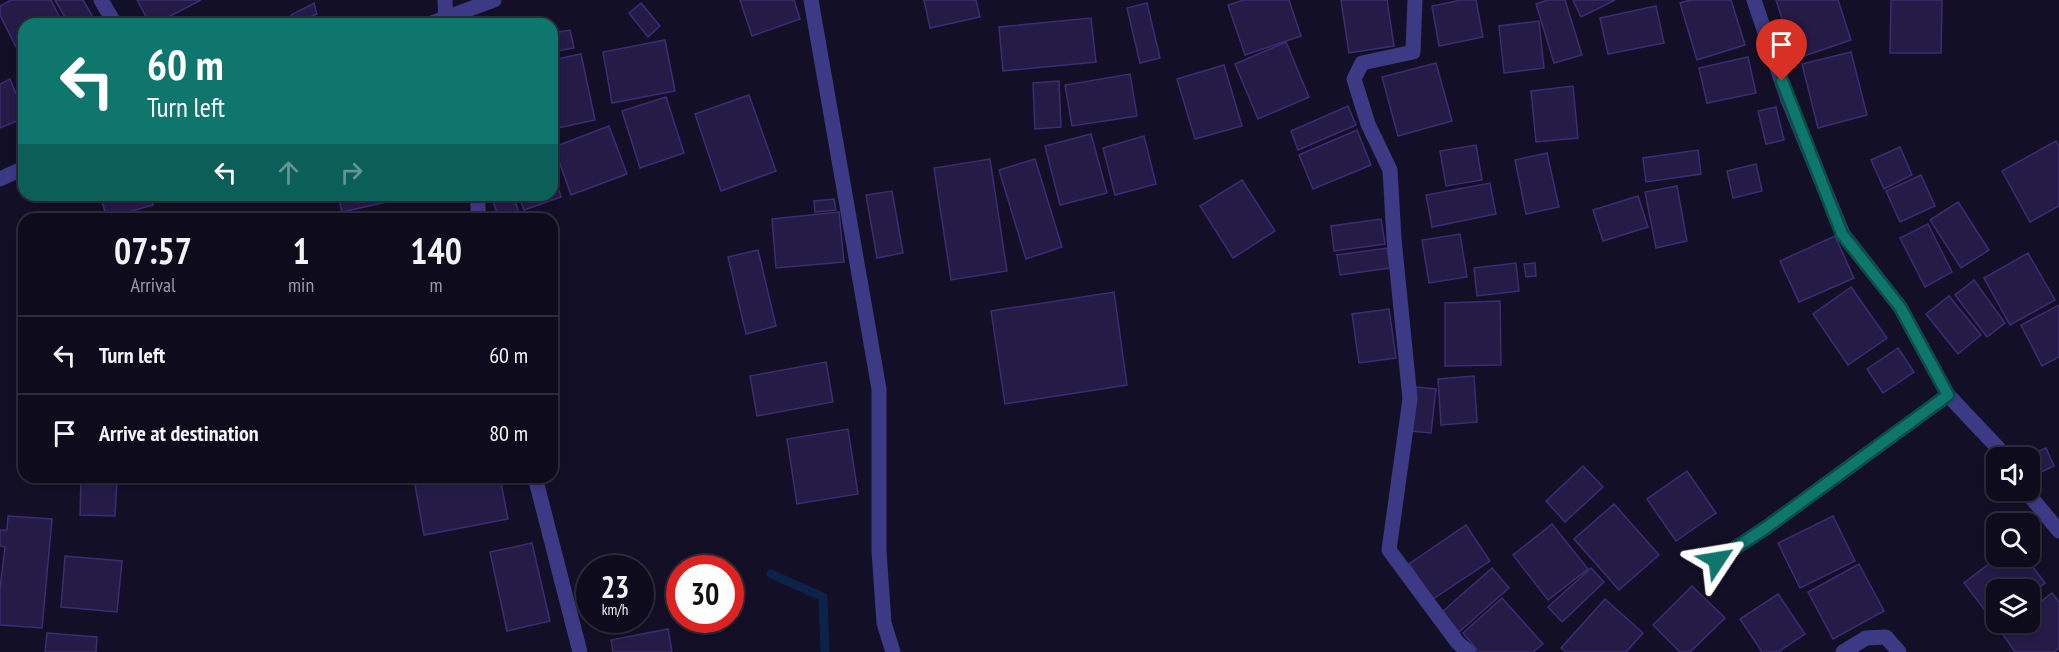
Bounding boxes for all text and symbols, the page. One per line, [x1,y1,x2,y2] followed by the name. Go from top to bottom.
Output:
[1756,19,1807,81] pin
[1765,28,1798,61] icon: arrive
[147,37,224,92] text: 60 m
[48,42,126,120] icon: left
[147,90,225,124] text: Turn left
[209,156,242,189] icon: left
[272,156,305,189] icon: ahead
[335,156,368,189] icon: right
[114,227,192,274] text: 07:57
[292,227,310,274] text: 1
[410,227,462,274] text: 140
[130,272,176,298] text: Arrival
[288,272,314,298] text: min
[430,272,443,298] text: m
[48,339,81,372] icon: left
[99,341,165,369] text: Turn left
[489,341,528,369] text: 60 m
[48,417,81,450] icon: arrive
[99,419,259,447] text: Arrive at destination
[489,419,528,447] text: 80 m
[1986,447,2040,633] map controls
[1986,447,2040,501] button: sound
[1986,513,2040,567] button: search
[1685,528,1749,592] position arrow
[666,555,744,633] speed limit sign: 30
[601,567,629,606] text: 23
[1986,579,2040,633] button: layers
[602,600,628,619] text: km/h

